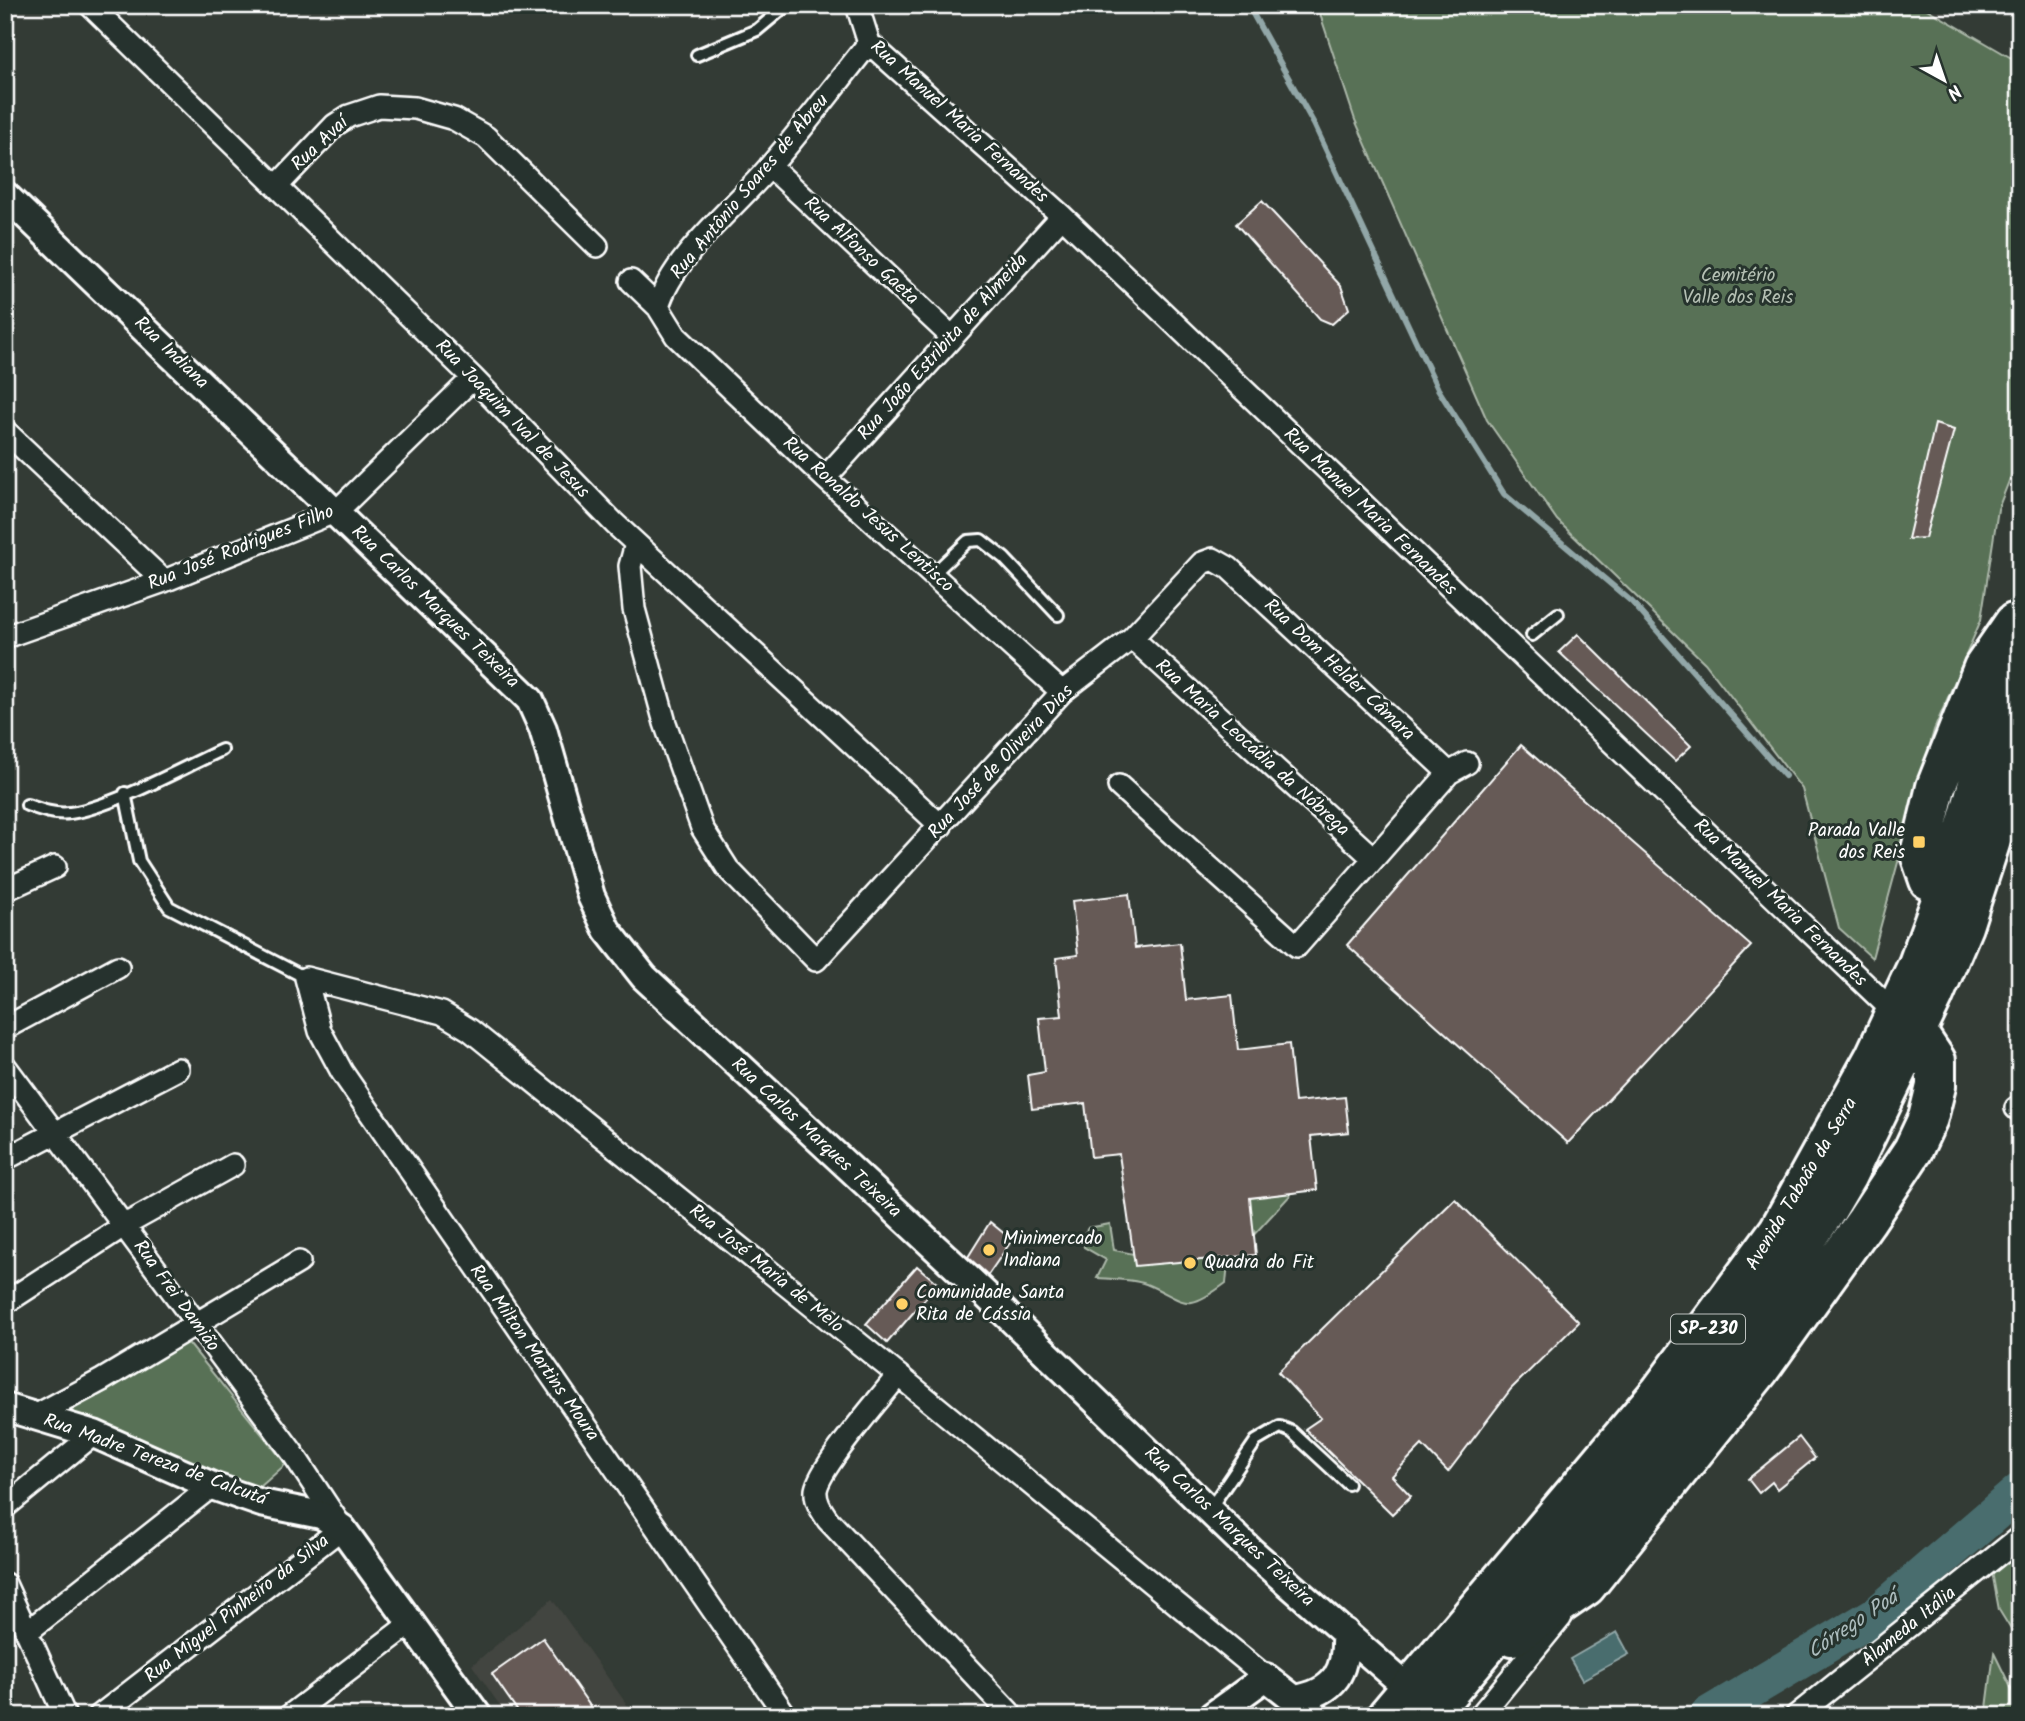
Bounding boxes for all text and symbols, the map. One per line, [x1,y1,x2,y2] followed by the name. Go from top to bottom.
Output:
[863,33,1055,211] street label: Rua Manuel Maria Fernandes
[1910,46,1980,116] north arrow
[1939,76,1968,107] text: N
[663,88,837,286] street label: Rua Antônio Soares de Abreu
[284,107,358,179] street label: Rua Avaí
[796,189,926,313] street label: Rua Alfonso Gaeta
[850,246,1036,448] street label: Rua João Estribita de Almeida
[1683,261,1793,313] park label: Cemitério Valle dos Reis
[127,309,215,397] street label: Rua Indiana
[428,332,596,506] street label: Rua Joaquim Ival de Jesus
[1276,421,1464,603] street label: Rua Manuel Maria Fernandes
[775,429,961,601] street label: Rua Ronaldo Jesus Lentisco
[143,497,339,599] street label: Rua José Rodrigues Filho
[344,518,526,696] street label: Rua Carlos Marques Teixeira
[1256,592,1422,748] street label: Rua Dom Helder Câmara
[1148,652,1356,844] street label: Rua Maria Leocádia da Nóbrega
[921,678,1081,846] street label: Rua José de Oliveira Dias
[1686,812,1874,994] street label: Rua Manuel Maria Fernandes
[1808,816,1905,868] place label: Parada Valle dos Reis
[1911,834,1927,850] marker: Parada Valle dos Reis
[724,1050,908,1226] street label: Rua Carlos Marques Teixeira
[1738,1092,1866,1276] street label: Avenida Taboão da Serra
[682,1197,850,1341] street label: Rua José Maria de Melo
[1003,1224,1103,1276] place label: Minimercado Indiana
[125,1234,227,1358] street label: Rua Frei Damião
[981,1242,997,1258] marker: Minimercado Indiana
[1204,1248,1315,1278] place label: Quadra do Fit
[1182,1255,1198,1271] marker: Quadra do Fit
[461,1258,607,1448] street label: Rua Milton Martins Moura
[916,1278,1064,1330] place label: Comunidade Santa Rita de Cássia
[894,1296,910,1312] marker: Comunidade Santa Rita de Cássia
[1671,1314,1745,1344] road number: SP-230
[39,1406,273,1515] street label: Rua Madre Tereza de Calcutá
[1137,1439,1321,1615] street label: Rua Carlos Marques Teixeira
[138,1527,336,1691] street label: Rua Miguel Pinheiro da Silva
[1801,1579,1910,1668] water label: Córrego Poá
[1855,1579,1963,1675] street label: Alameda Itália

